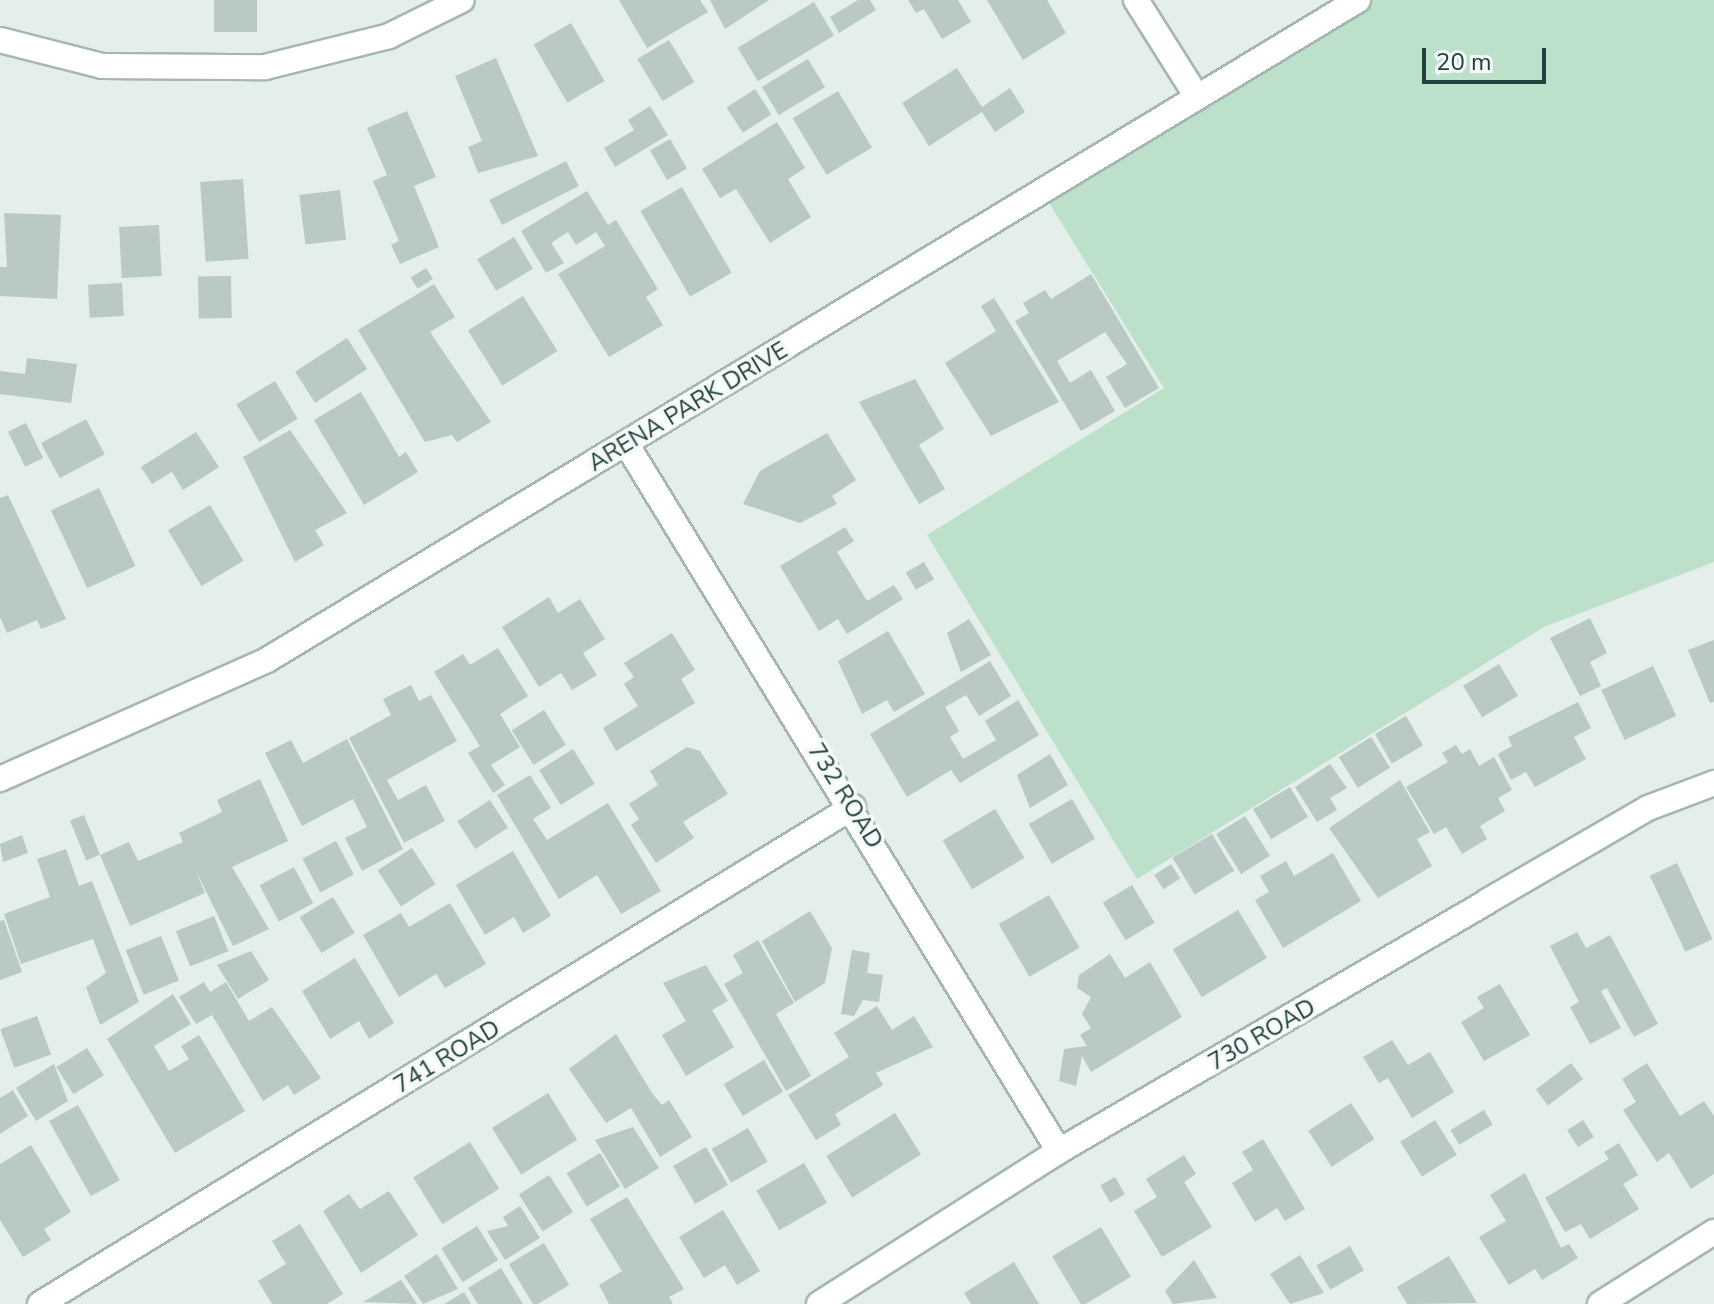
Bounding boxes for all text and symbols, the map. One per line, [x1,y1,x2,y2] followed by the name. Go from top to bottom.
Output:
[1426,32,1550,82] scale bar
[1436,46,1492,78] text: 20 m
[583,336,793,478] street label: ARENA PARK DRIVE
[801,738,889,854] street label: 732 ROAD
[1203,993,1321,1077] street label: 730 ROAD
[389,1014,505,1100] street label: 741 ROAD

